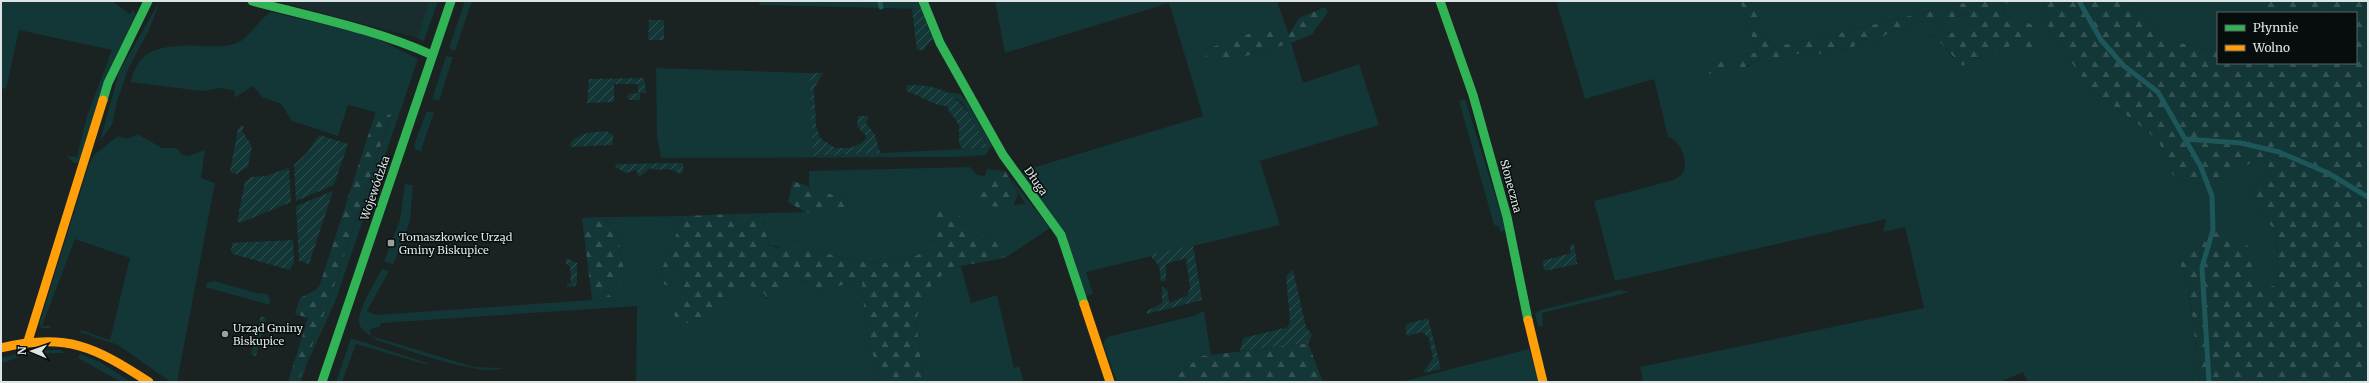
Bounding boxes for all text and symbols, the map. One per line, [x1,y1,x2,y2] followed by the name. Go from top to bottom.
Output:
[2217,12,2357,64] legend
[2253,20,2298,35] text: Płynnie
[2252,40,2290,55] text: Wolno
[357,154,393,223] street label: Wojewódzka
[1497,158,1525,214] street label: Słoneczna
[1021,164,1051,198] street label: Długa
[399,230,513,257] place label: Tomaszkowice Urząd Gminy Biskupice
[386,238,396,248] marker: Tomaszkowice Urząd Gminy Biskupice
[233,321,304,348] place label: Urząd Gminy Biskupice
[220,329,230,339] marker: Urząd Gminy Biskupice
[12,331,52,371] north arrow
[15,346,29,355] text: N

